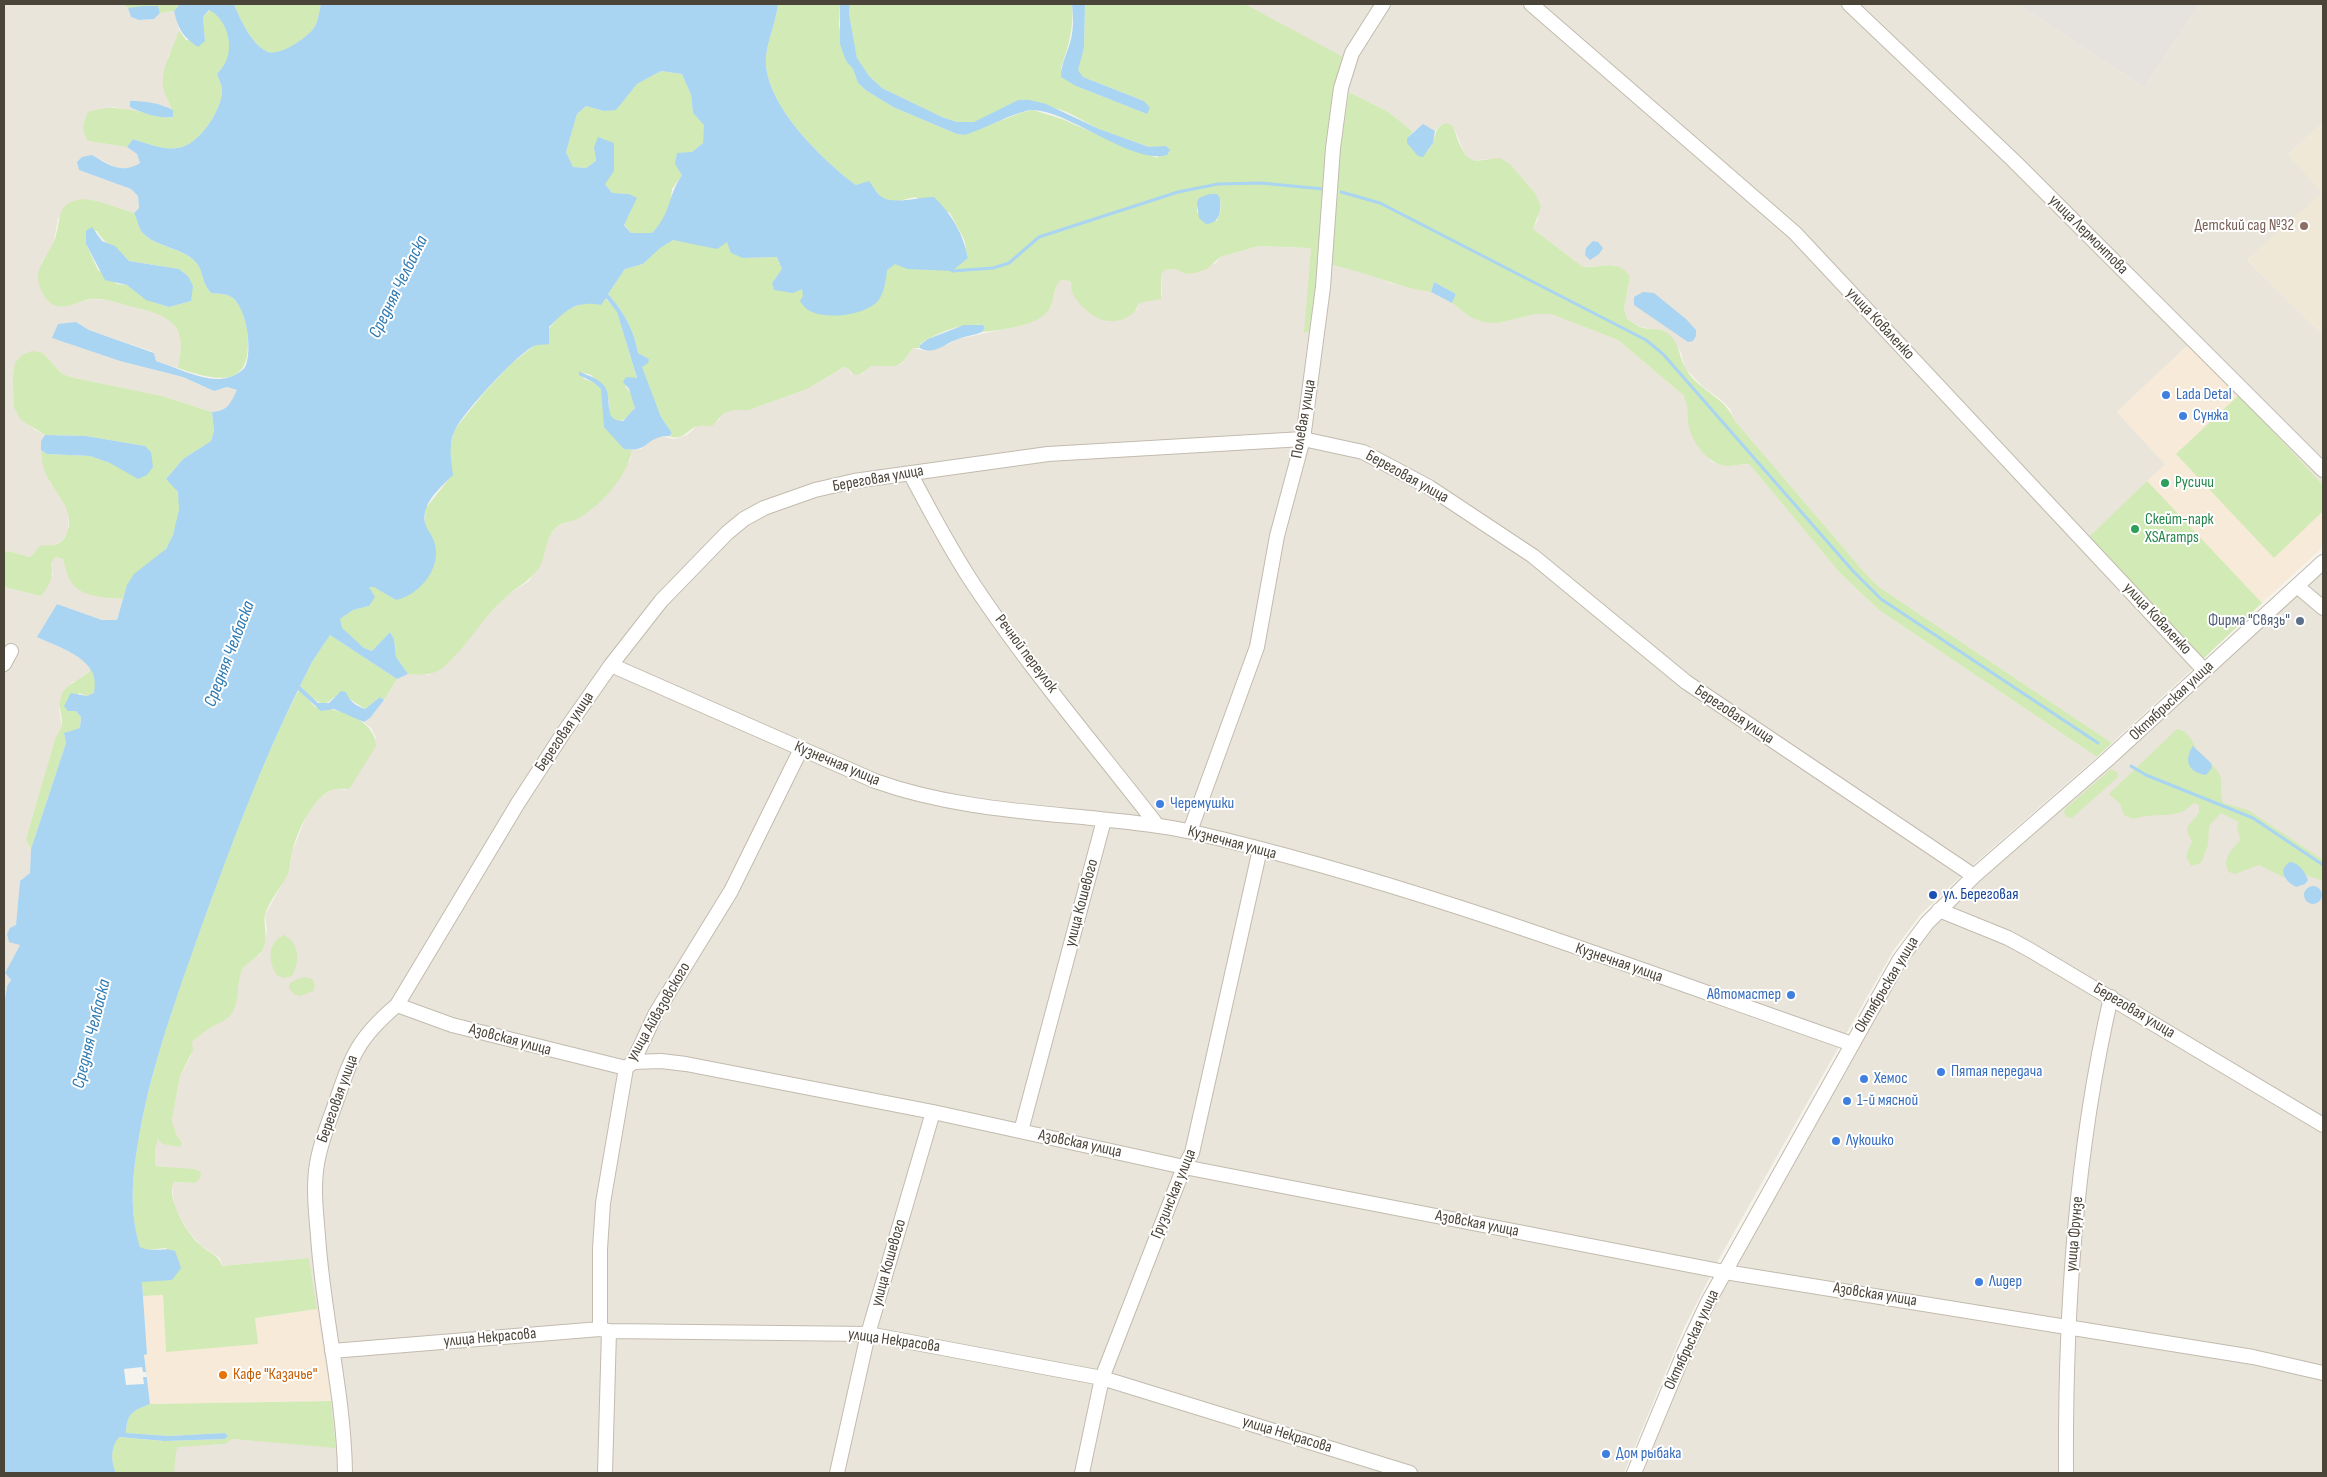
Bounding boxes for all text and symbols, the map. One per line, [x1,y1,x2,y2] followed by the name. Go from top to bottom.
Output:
[2044,191,2132,279] street label: улица Лермонтова
[2194,216,2294,236] place label: Детский сад №32
[2298,220,2310,232] marker: Детский сад №32
[365,232,433,342] water label: Средняя Челбаска
[1842,284,1918,364] street label: улица Коваленко
[1288,378,1320,460] street label: Полевая улица
[2176,385,2232,405] place label: Lada Detal
[2160,389,2172,401] marker: Lada Detal
[2193,406,2228,426] place label: Сунжа
[2177,410,2189,422] marker: Сунжа
[1362,446,1452,508] street label: Береговая улица
[831,462,925,496] street label: Береговая улица
[2175,473,2214,493] place label: Русичи
[2159,477,2171,489] marker: Русичи
[2145,510,2214,548] place label: Скейт-парк XSAramps
[2129,523,2141,535] marker: Скейт-парк XSAramps
[2119,579,2195,659] street label: улица Коваленко
[200,598,260,710] water label: Средняя Челбаска
[990,611,1062,697] street label: Речной переулок
[2208,611,2290,631] place label: Фирма "Связь"
[2294,615,2306,627] marker: Фирма "Связь"
[2126,657,2218,745] street label: Октябрьская улица
[1691,681,1777,749] street label: Береговая улица
[531,689,599,775] street label: Береговая улица
[791,737,883,791] street label: Кузнечная улица
[1170,794,1234,814] place label: Черемушки
[1154,798,1166,810] marker: Черемушки
[1185,822,1279,864] street label: Кузнечная улица
[1061,857,1103,949] street label: улица Кошевого
[1943,885,2018,905] place label: ул. Береговая
[1927,889,1939,901] marker: ул. Береговая
[1851,934,1923,1036] street label: Октябрьская улица
[1573,939,1665,987] street label: Кузнечная улица
[623,959,695,1065] street label: улица Айвазовского
[68,977,116,1091] water label: Средняя Челбаска
[2090,979,2178,1043] street label: Береговая улица
[1707,985,1781,1005] place label: Автомастер
[1785,989,1797,1001] marker: Автомастер
[467,1020,553,1060] street label: Азовская улица
[313,1053,363,1145] street label: Береговая улица
[1951,1062,2042,1082] place label: Пятая передача
[1935,1066,1947,1078] marker: Пятая передача
[1874,1069,1908,1089] place label: Хемос
[1858,1073,1870,1085] marker: Хемос
[1857,1091,1918,1111] place label: 1-й мясной
[1841,1095,1853,1107] marker: 1-й мясной
[1037,1126,1123,1162] street label: Азовская улица
[1846,1131,1894,1151] place label: Лукошко
[1830,1135,1842,1147] marker: Лукошко
[1147,1146,1201,1242] street label: Грузинская улица
[2062,1196,2088,1272] street label: улица Фрунзе
[1434,1207,1520,1241] street label: Азовская улица
[867,1217,911,1309] street label: улица Кошевого
[1989,1272,2022,1292] place label: Лидер
[1973,1276,1985,1288] marker: Лидер
[1832,1279,1918,1311] street label: Азовская улица
[1660,1287,1724,1393] street label: Октябрьская улица
[443,1324,537,1352] street label: улица Некрасова
[847,1325,941,1357] street label: улица Некрасова
[233,1365,317,1385] place label: Кафе "Казачье"
[217,1369,229,1381] marker: Кафе "Казачье"
[1240,1412,1334,1458] street label: улица Некрасова
[1616,1444,1681,1464] place label: Дом рыбака
[1600,1448,1612,1460] marker: Дом рыбака

